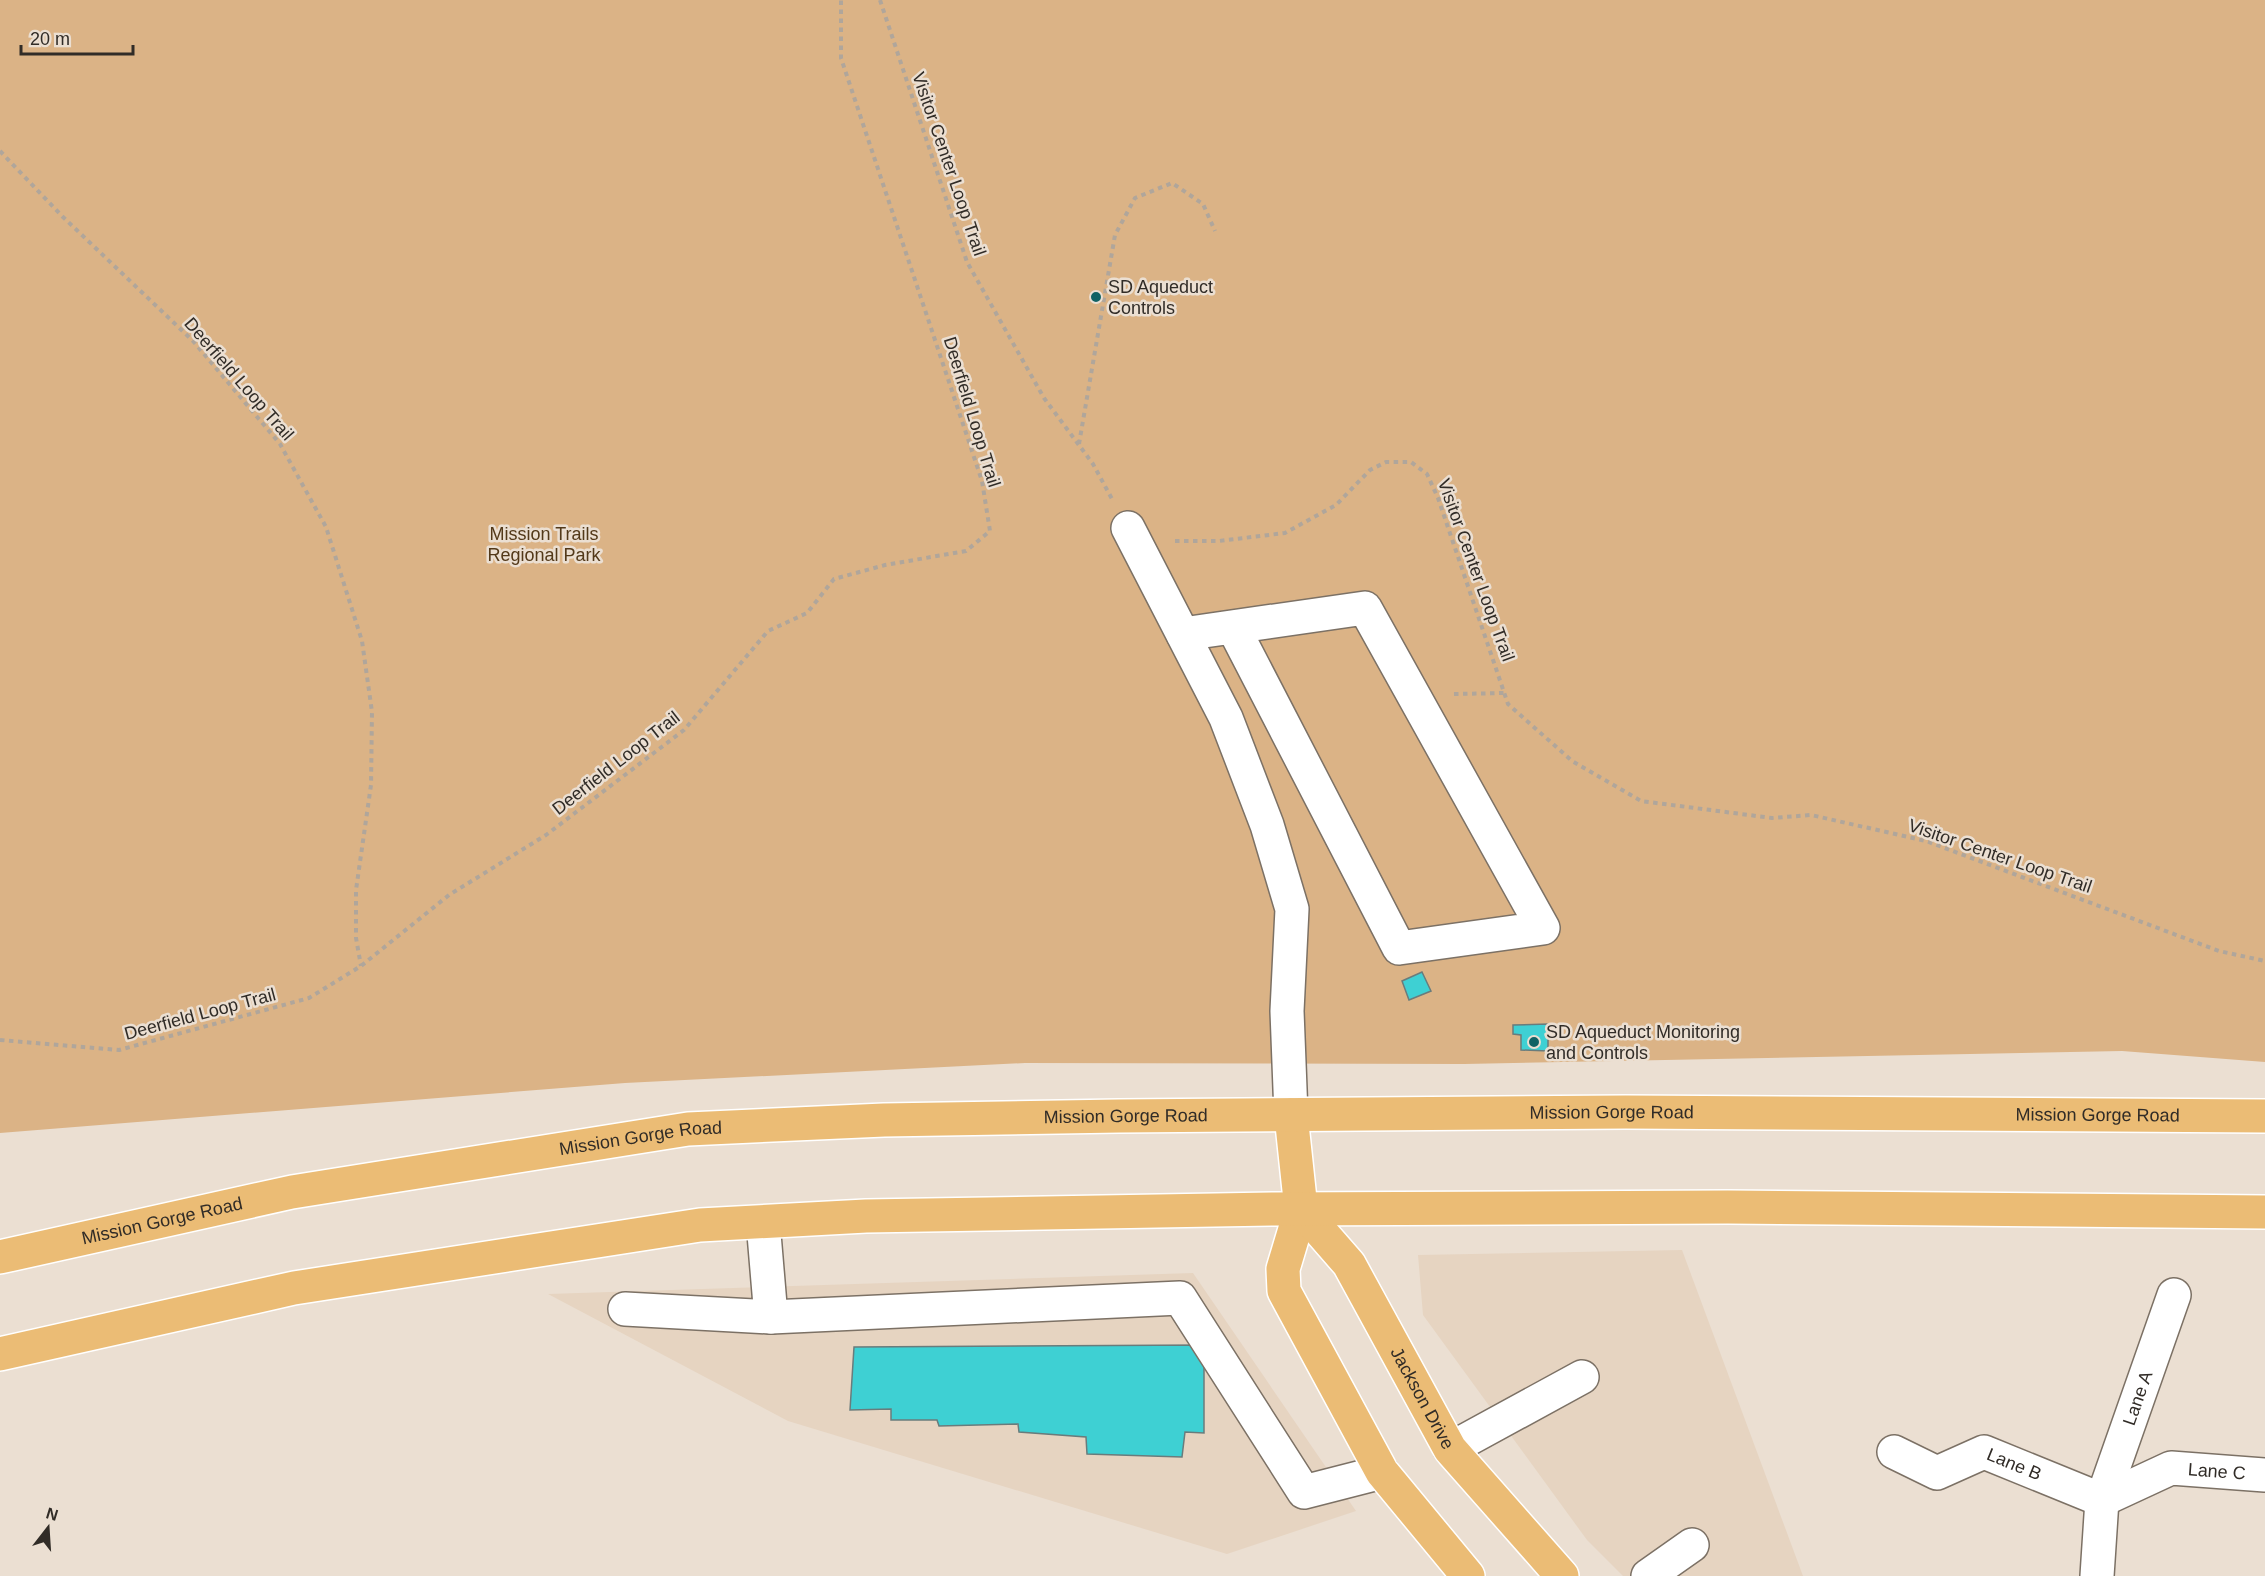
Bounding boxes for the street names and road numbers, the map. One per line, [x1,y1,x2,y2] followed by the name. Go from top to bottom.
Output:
[908,70,990,258] street label: Visitor Center Loop Trail
[180,314,298,444] street label: Deerfield Loop Trail
[940,334,1004,490] street label: Deerfield Loop Trail
[1434,476,1518,664] street label: Visitor Center Loop Trail
[548,707,684,819] street label: Deerfield Loop Trail
[1906,815,2094,897] street label: Visitor Center Loop Trail
[122,984,278,1044] street label: Deerfield Loop Trail
[1529,1102,1694,1123] street label: Mission Gorge Road
[2015,1104,2180,1125] street label: Mission Gorge Road
[1043,1105,1208,1127] street label: Mission Gorge Road
[558,1117,722,1159] street label: Mission Gorge Road
[80,1193,244,1249] street label: Mission Gorge Road
[1386,1344,1458,1453] street label: Jackson Drive
[2119,1368,2156,1428] street label: Lane A
[1984,1444,2044,1484] street label: Lane B
[2187,1459,2247,1484] street label: Lane C

